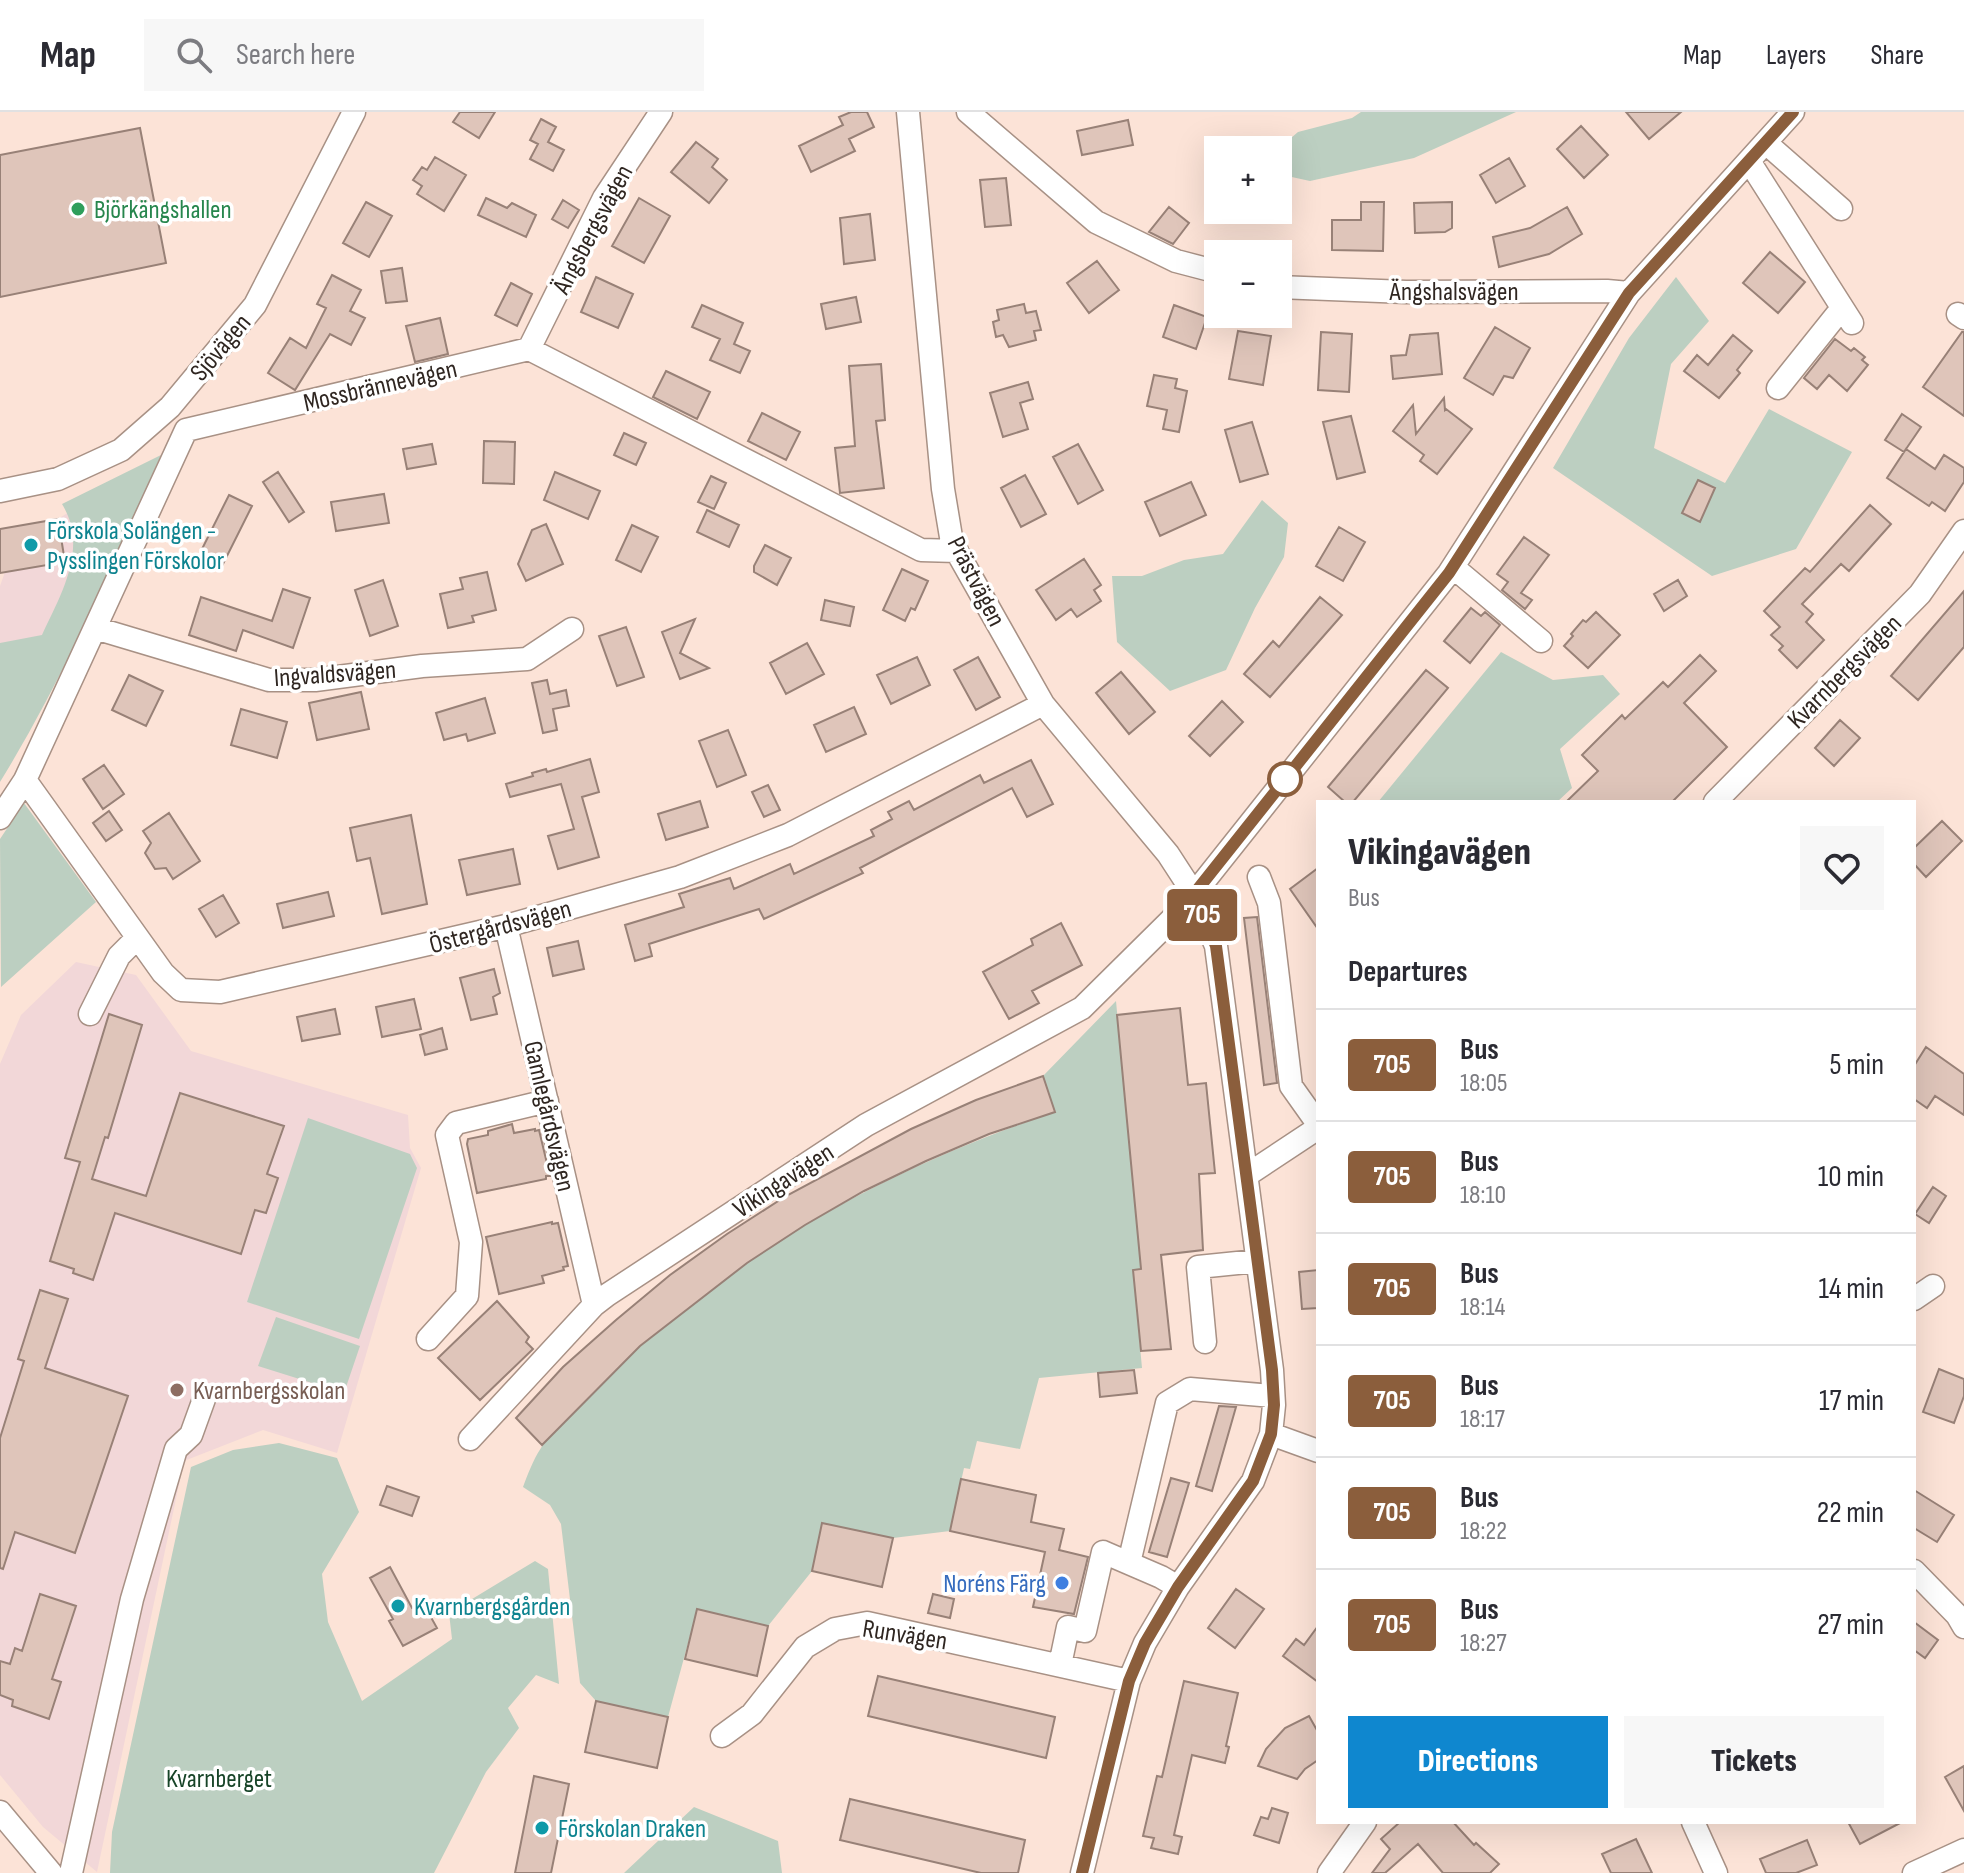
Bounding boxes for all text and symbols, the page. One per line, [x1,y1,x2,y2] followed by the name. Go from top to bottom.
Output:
[144,19,704,91] search box
[40,33,96,78] text: Map
[172,33,216,77] icon: search
[236,37,355,73] text: Search here
[1683,39,1722,72] text: Map
[1766,39,1826,72] text: Layers
[1870,39,1924,72] text: Share
[1204,136,1292,328] map controls
[1204,136,1292,224] button: +
[546,160,640,300] street label: Ängsbergsvägen
[94,195,232,226] place label: Björkängshallen
[69,200,87,218] marker: Björkängshallen
[1204,240,1292,328] button: −
[1388,277,1519,308] street label: Ängshalsvägen
[184,308,258,388] street label: Sjövägen
[301,354,460,419] street label: Mossbrännevägen
[47,516,225,577] place label: Förskola Solängen - Pysslingen Förskolor
[940,531,1011,632] street label: Prästvägen
[22,536,40,554] marker: Förskola Solängen - Pysslingen Förskolor
[1782,609,1909,736] street label: Kvarnbergsvägen
[273,655,397,694] street label: Ingvaldsvägen
[1268,762,1302,796] unlabelled marker
[1800,826,1884,910] button: heart
[1348,830,1531,875] text: Vikingavägen
[1348,883,1380,914] text: Bus
[1156,889,1248,941] line badge: 705
[426,894,575,961] street label: Östergårdsvägen
[1183,898,1221,931] text: 705
[1348,954,1468,990] text: Departures
[1460,1032,1499,1068] text: Bus
[516,1038,581,1195] street label: Gamlegårdsvägen
[1830,1047,1884,1083] text: 5 min
[1373,1048,1411,1081] text: 705
[1460,1068,1507,1099] text: 18:05
[728,1137,840,1225] street label: Vikingavägen
[1460,1144,1499,1180] text: Bus
[1818,1159,1884,1195] text: 10 min
[1373,1160,1411,1193] text: 705
[1460,1180,1506,1211] text: 18:10
[1460,1256,1499,1292] text: Bus
[1819,1271,1884,1307] text: 14 min
[1373,1272,1411,1305] text: 705
[1460,1292,1505,1323] text: 18:14
[1460,1368,1499,1404] text: Bus
[193,1376,345,1407] place label: Kvarnbergsskolan
[168,1381,186,1399] marker: Kvarnbergsskolan
[1819,1383,1884,1419] text: 17 min
[1373,1384,1411,1417] text: 705
[1460,1404,1505,1435] text: 18:17
[1460,1480,1499,1516] text: Bus
[1817,1495,1884,1531] text: 22 min
[1373,1496,1411,1529] text: 705
[1460,1516,1507,1547] text: 18:22
[943,1569,1046,1600] place label: Noréns Färg
[1053,1574,1071,1592] marker: Noréns Färg
[414,1592,570,1623] place label: Kvarnbergsgården
[1460,1592,1499,1628] text: Bus
[389,1597,407,1615] marker: Kvarnbergsgården
[1817,1607,1884,1643] text: 27 min
[1373,1608,1411,1641] text: 705
[860,1613,949,1657] street label: Runvägen
[1460,1628,1507,1659] text: 18:27
[1348,1716,1608,1808] button: Directions
[1624,1716,1884,1808] button: Tickets
[166,1764,272,1795] park label: Kvarnberget
[558,1814,706,1845] place label: Förskolan Draken
[533,1819,551,1837] marker: Förskolan Draken

